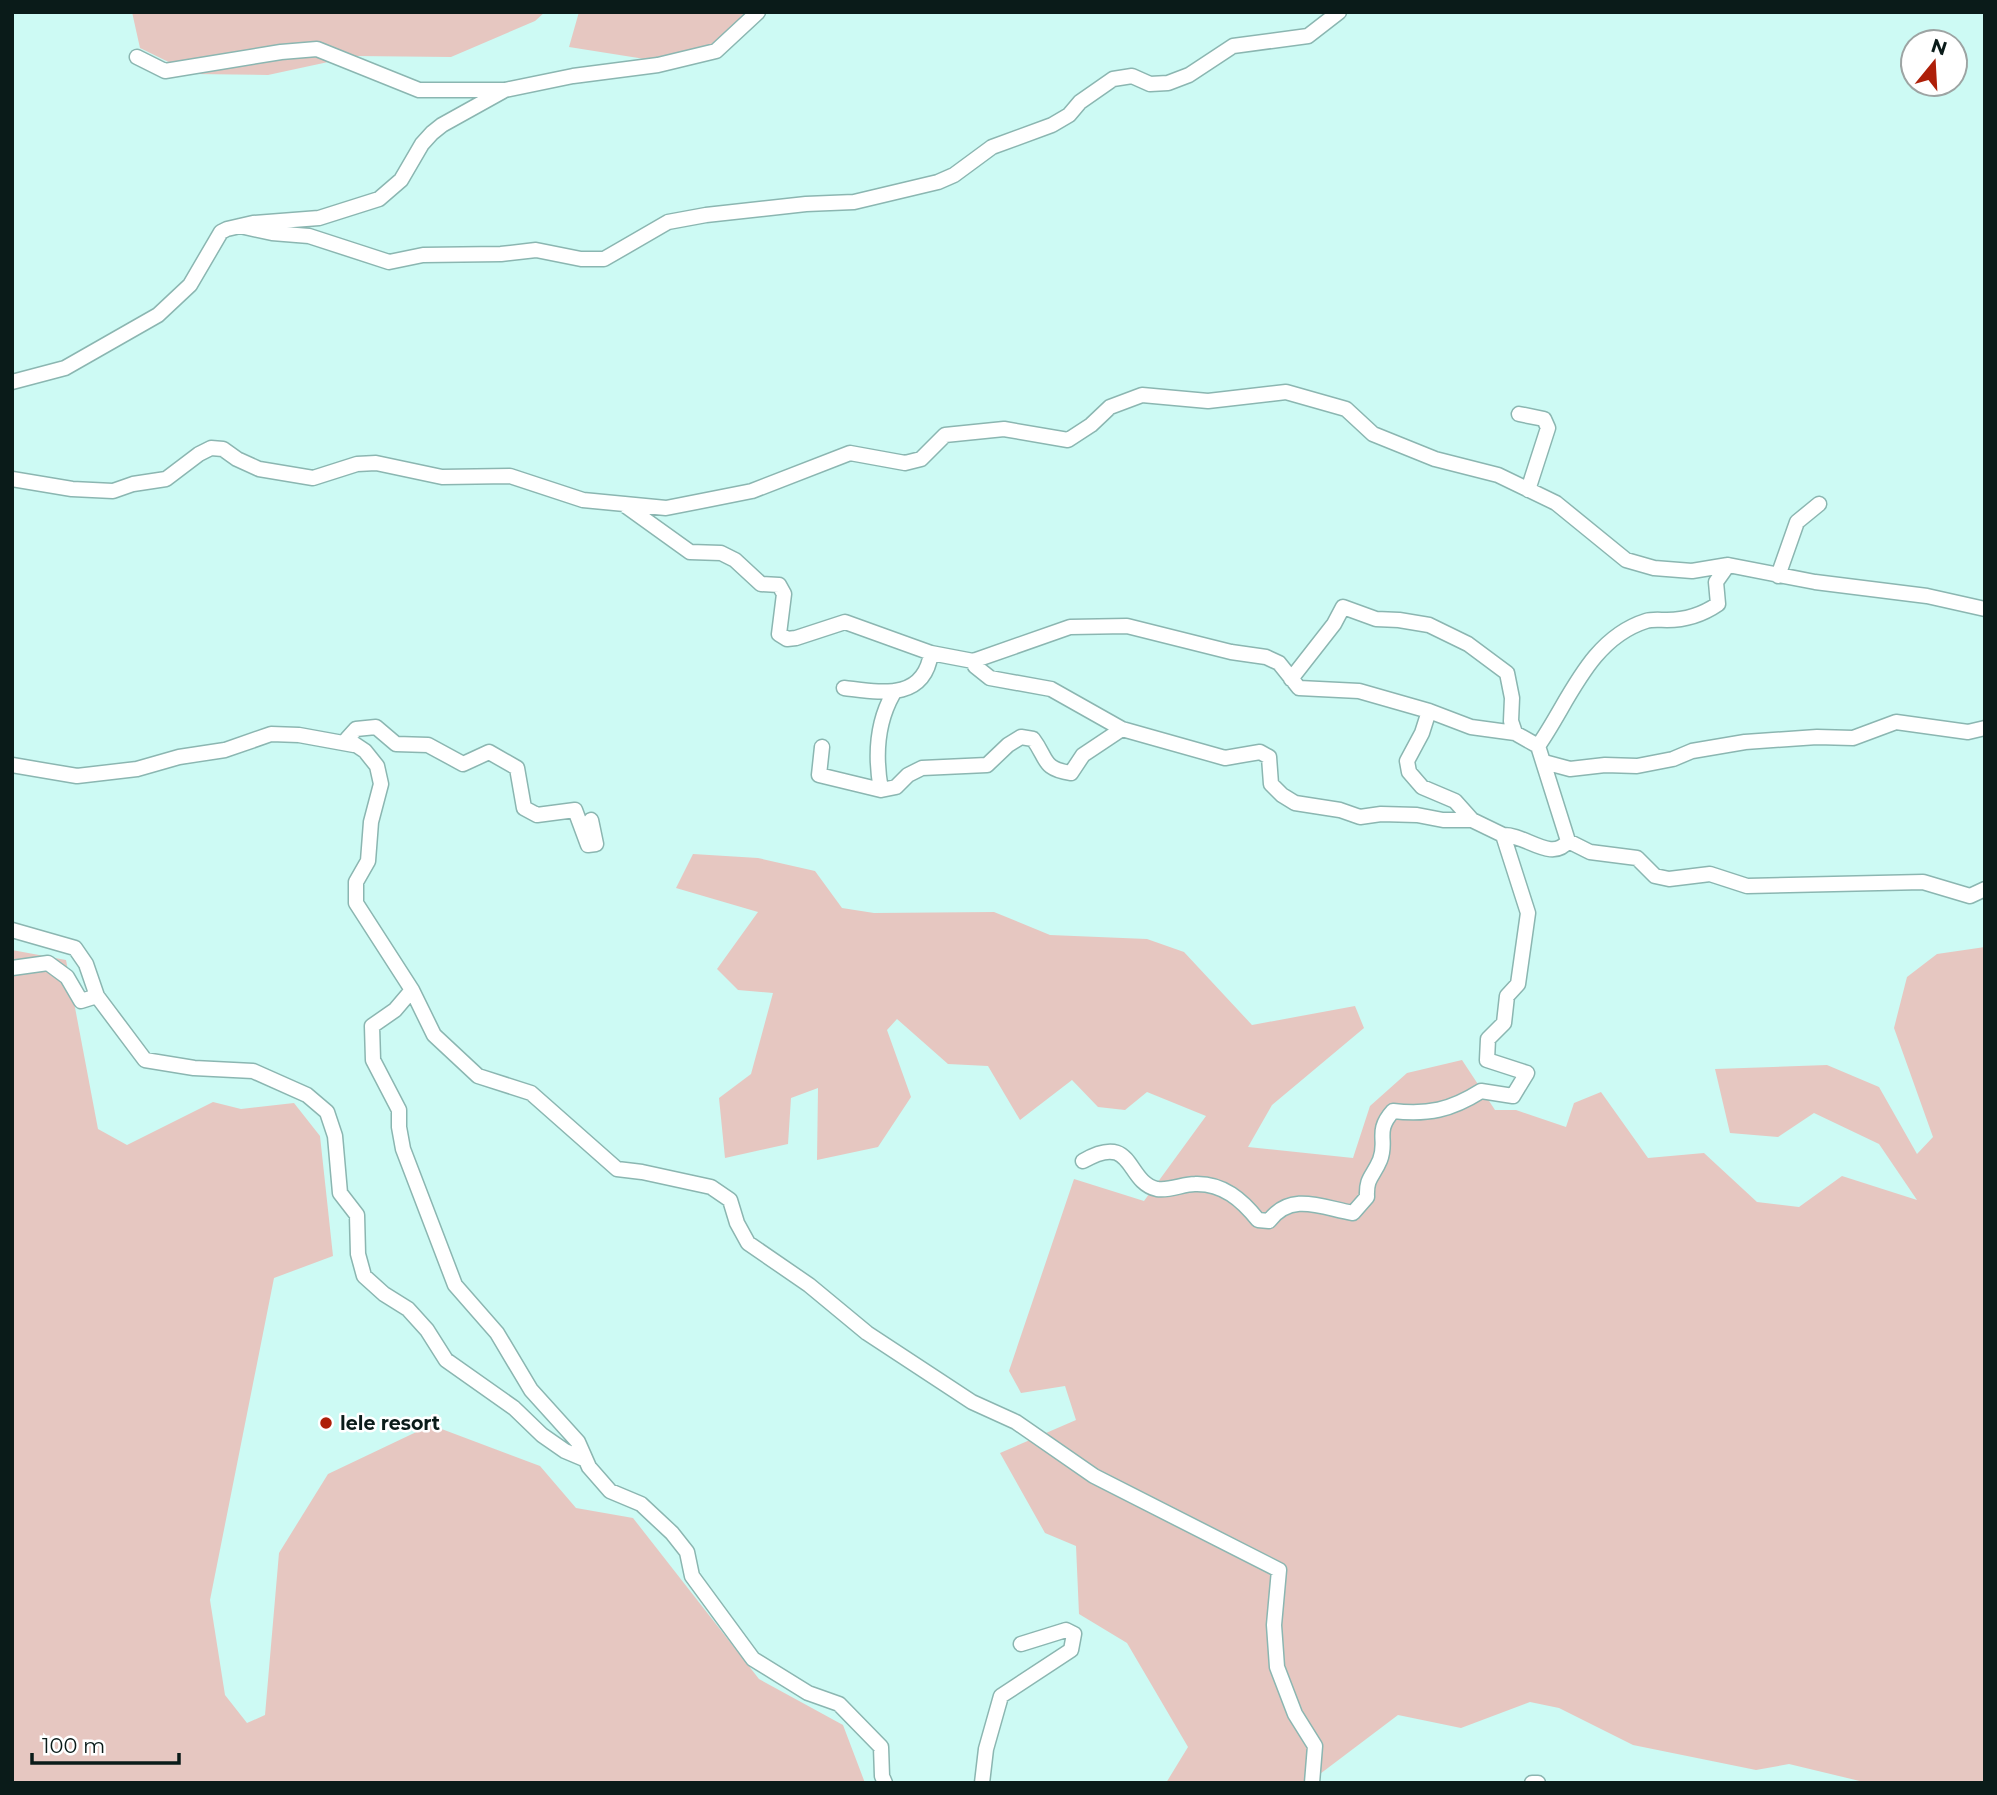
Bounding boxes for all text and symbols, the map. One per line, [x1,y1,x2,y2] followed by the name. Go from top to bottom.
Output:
[1899,28,1969,98] north arrow
[1928,34,1950,61] text: N
[340,1412,440,1435] place label: lele resort
[318,1415,334,1431] marker: lele resort
[32,1722,178,1766] scale bar
[42,1733,105,1758] text: 100 m

